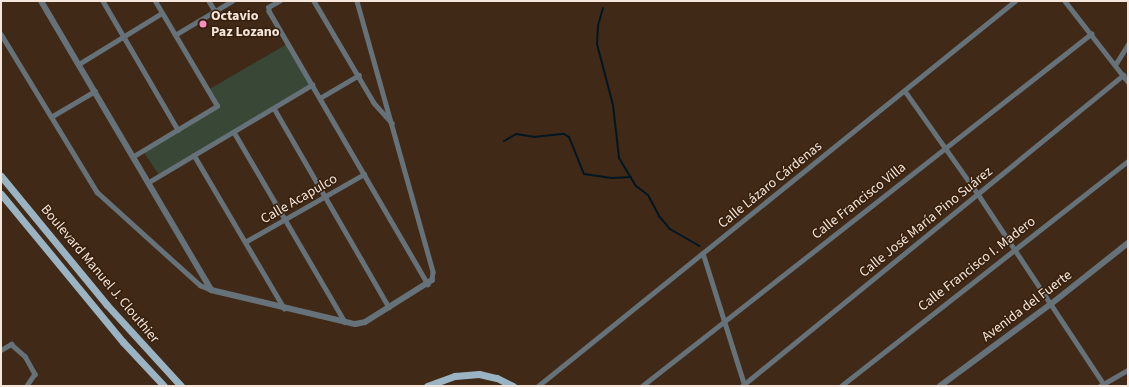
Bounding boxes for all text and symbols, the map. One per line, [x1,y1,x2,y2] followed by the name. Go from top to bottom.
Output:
[211,8,280,40] place label: Octavio Paz Lozano
[198,19,208,29] marker: Octavio Paz Lozano
[715,138,825,232] street label: Calle Lázaro Cárdenas
[809,159,909,243] street label: Calle Francisco Villa
[856,163,996,281] street label: Calle José María Pino Suárez
[258,170,340,228] street label: Calle Acapulco
[37,201,163,347] street label: Boulevard Manuel J. Clouthier
[915,213,1039,315] street label: Calle Francisco I. Madero
[979,267,1075,345] street label: Avenida del Fuerte

